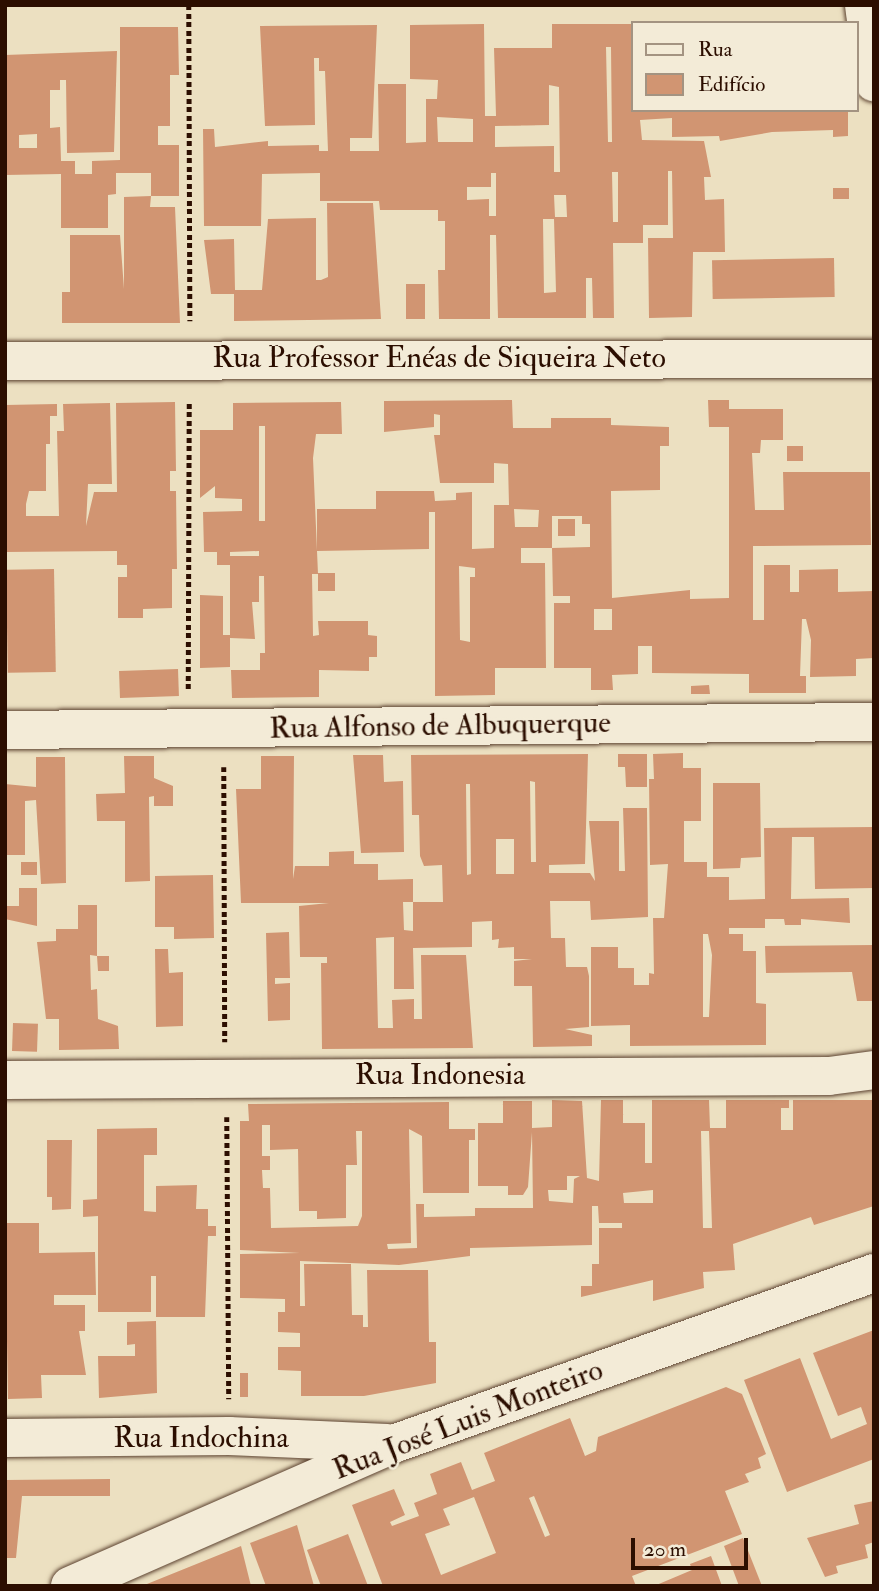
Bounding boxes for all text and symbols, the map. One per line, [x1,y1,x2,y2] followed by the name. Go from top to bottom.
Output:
[630,21,858,112] legend
[698,36,732,63] text: Rua
[698,71,765,98] text: Edifício
[212,340,666,376] street label: Rua Professor Enéas de Siqueira Neto
[269,705,611,747] street label: Rua Alfonso de Albuquerque
[355,1057,525,1093] street label: Rua Indonesia
[328,1352,608,1488] street label: Rua José Luis Monteiro
[113,1420,289,1456] street label: Rua Indochina
[634,1524,751,1568] scale bar
[644,1536,686,1563] text: 20 m

